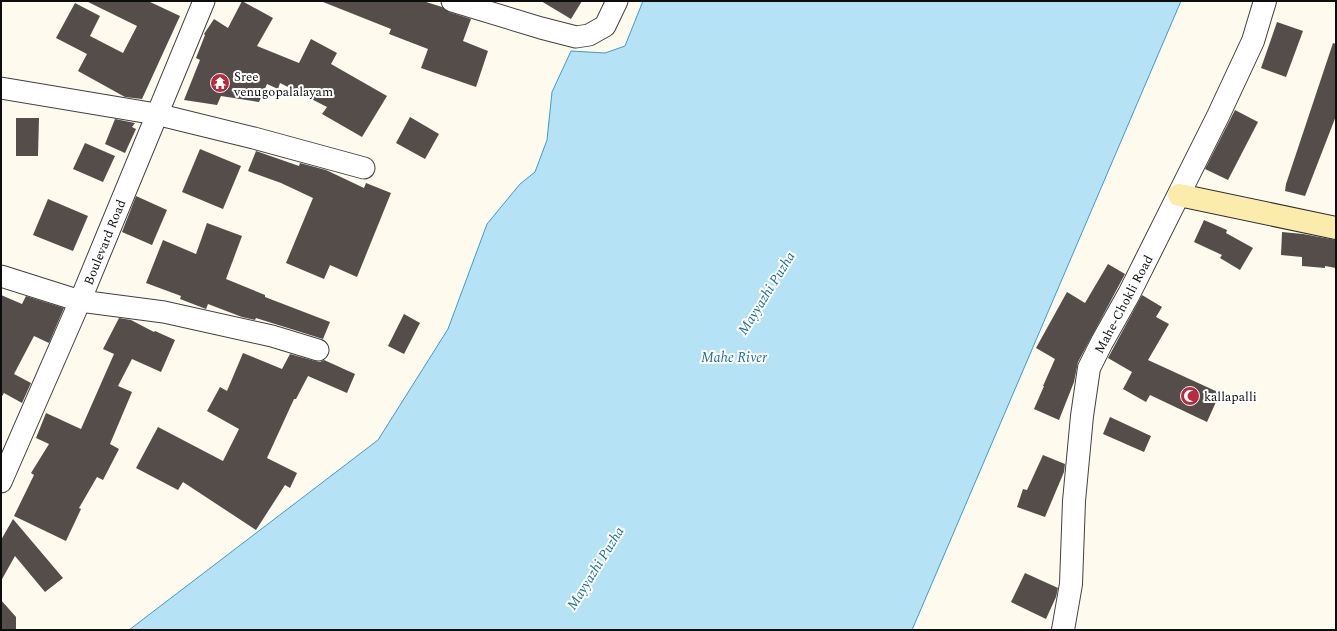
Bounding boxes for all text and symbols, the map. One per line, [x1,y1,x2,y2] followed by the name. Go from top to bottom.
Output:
[233,67,333,102] place label: Sree venugopalalayam
[209,72,231,94] temple icon: Sree venugopalalayam
[79,197,131,288] street label: Boulevard Road
[732,248,800,339] water label: Mayyazhi Puzha
[1089,252,1158,357] street label: Mahe-Chokli Road
[701,347,767,368] water label: Mahe River
[1179,385,1201,407] mosque icon: kallapalli
[1204,387,1257,407] place label: kallapalli
[561,523,629,614] water label: Mayyazhi Puzha

